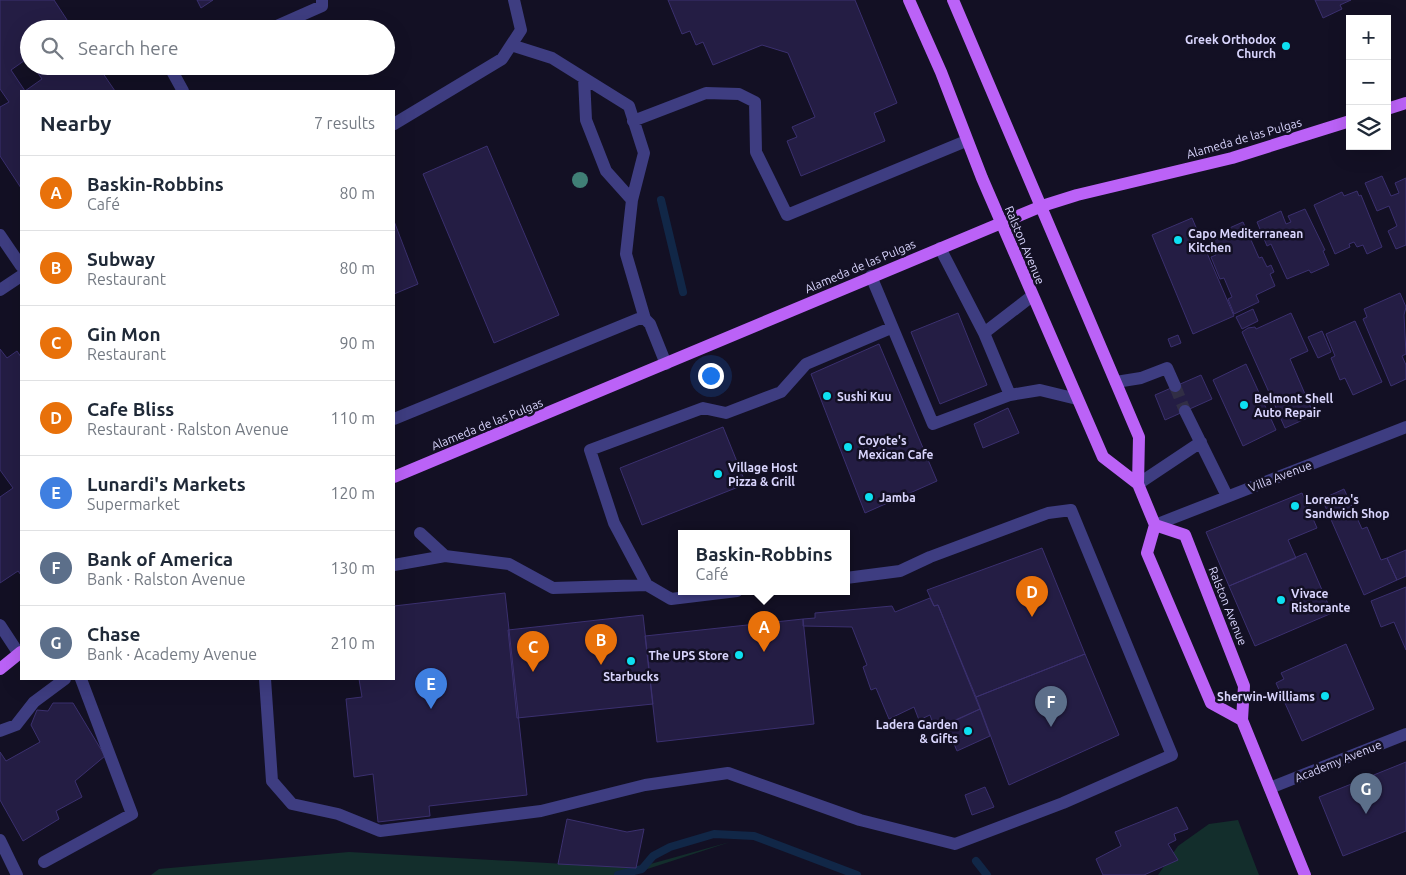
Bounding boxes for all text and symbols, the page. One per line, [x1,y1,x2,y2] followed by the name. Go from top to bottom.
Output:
[1346,15,1391,150] map controls
[1346,15,1391,60] button: +
[20,20,395,75] search box
[1185,33,1276,60] place label: Greek Orthodox Church
[38,34,66,62] icon: search
[78,37,178,59] text: Search here
[1280,40,1292,52] marker: Greek Orthodox Church
[1346,60,1391,105] button: −
[1346,105,1391,150] button: layers
[40,111,111,135] text: Nearby
[314,114,375,132] text: 7 results
[1185,115,1303,161] street label: Alameda de las Pulgas
[87,173,224,195] text: Baskin-Robbins
[50,184,62,202] text: A
[339,184,375,202] text: 80 m
[87,195,120,213] text: Café
[1003,204,1047,286] street label: Ralston Avenue
[1188,227,1303,254] place label: Capo Mediterranean Kitchen
[1172,234,1184,246] marker: Capo Mediterranean Kitchen
[803,237,917,295] street label: Alameda de las Pulgas
[87,248,155,270] text: Subway
[51,259,61,277] text: B
[339,259,375,277] text: 80 m
[87,270,166,288] text: Restaurant
[87,323,161,345] text: Gin Mon
[51,334,61,352] text: C
[339,334,375,352] text: 90 m
[87,345,166,363] text: Restaurant
[698,363,724,389] your location
[821,390,833,402] marker: Sushi Kuu
[837,390,891,403] place label: Sushi Kuu
[1254,392,1333,419] place label: Belmont Shell Auto Repair
[429,396,545,452] street label: Alameda de las Pulgas
[87,398,174,420] text: Cafe Bliss
[1238,399,1250,411] marker: Belmont Shell Auto Repair
[50,409,62,427] text: D
[330,409,375,427] text: 110 m
[87,420,289,438] text: Restaurant · Ralston Avenue
[858,434,934,461] place label: Coyote's Mexican Cafe
[842,441,854,453] marker: Coyote's Mexican Cafe
[1247,458,1313,494] street label: Villa Avenue
[728,461,798,488] place label: Village Host Pizza & Grill
[712,468,724,480] marker: Village Host Pizza & Grill
[87,473,246,495] text: Lunardi's Markets
[51,484,61,502] text: E
[330,484,375,502] text: 120 m
[863,491,875,503] marker: Jamba
[879,491,916,504] place label: Jamba
[1305,493,1389,520] place label: Lorenzo's Sandwich Shop
[87,495,180,513] text: Supermarket
[1289,500,1301,512] marker: Lorenzo's Sandwich Shop
[678,530,850,595] popup
[696,543,832,565] text: Baskin-Robbins
[87,548,233,570] text: Bank of America
[52,559,61,577] text: F
[330,559,375,577] text: 130 m
[696,565,729,583] text: Café
[1206,565,1250,647] street label: Ralston Avenue
[87,570,245,588] text: Bank · Ralston Avenue
[1016,576,1048,617] pin: D
[1291,587,1350,614] place label: Vivace Ristorante
[1275,594,1287,606] marker: Vivace Ristorante
[748,611,780,652] pin: A
[87,623,141,645] text: Chase
[585,624,617,665] pin: B
[517,631,549,672] pin: C
[50,634,62,652] text: G
[330,634,375,652] text: 210 m
[87,645,257,663] text: Bank · Academy Avenue
[649,649,729,662] place label: The UPS Store
[733,649,745,661] marker: The UPS Store
[625,655,637,667] marker: Starbucks
[415,668,447,709] pin: E
[603,670,659,683] place label: Starbucks
[1035,686,1067,727] pin: F
[1217,690,1315,703] place label: Sherwin-Williams
[1319,690,1331,702] marker: Sherwin-Williams
[876,718,958,745] place label: Ladera Garden & Gifts
[962,725,974,737] marker: Ladera Garden & Gifts
[1293,738,1383,784] street label: Academy Avenue
[1350,773,1382,814] pin: G

